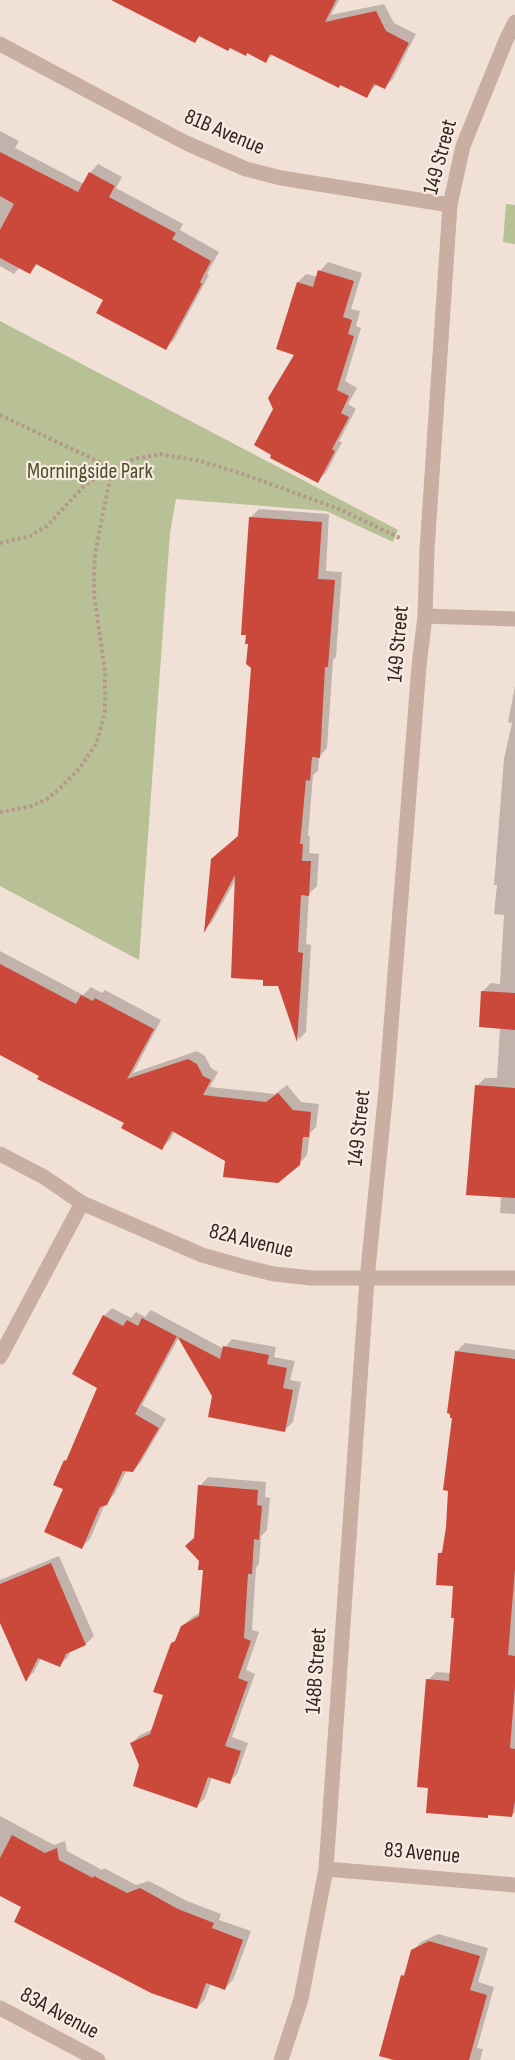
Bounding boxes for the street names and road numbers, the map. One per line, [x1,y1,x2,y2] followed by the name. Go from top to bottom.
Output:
[180,104,268,162] street label: 81B Avenue
[418,117,464,197] street label: 149 Street
[383,605,415,683] street label: 149 Street
[343,1089,377,1167] street label: 149 Street
[206,1219,296,1265] street label: 82A Avenue
[301,1627,333,1715] street label: 148B Street
[383,1838,461,1870] street label: 83 Avenue
[15,1982,103,2046] street label: 83A Avenue

